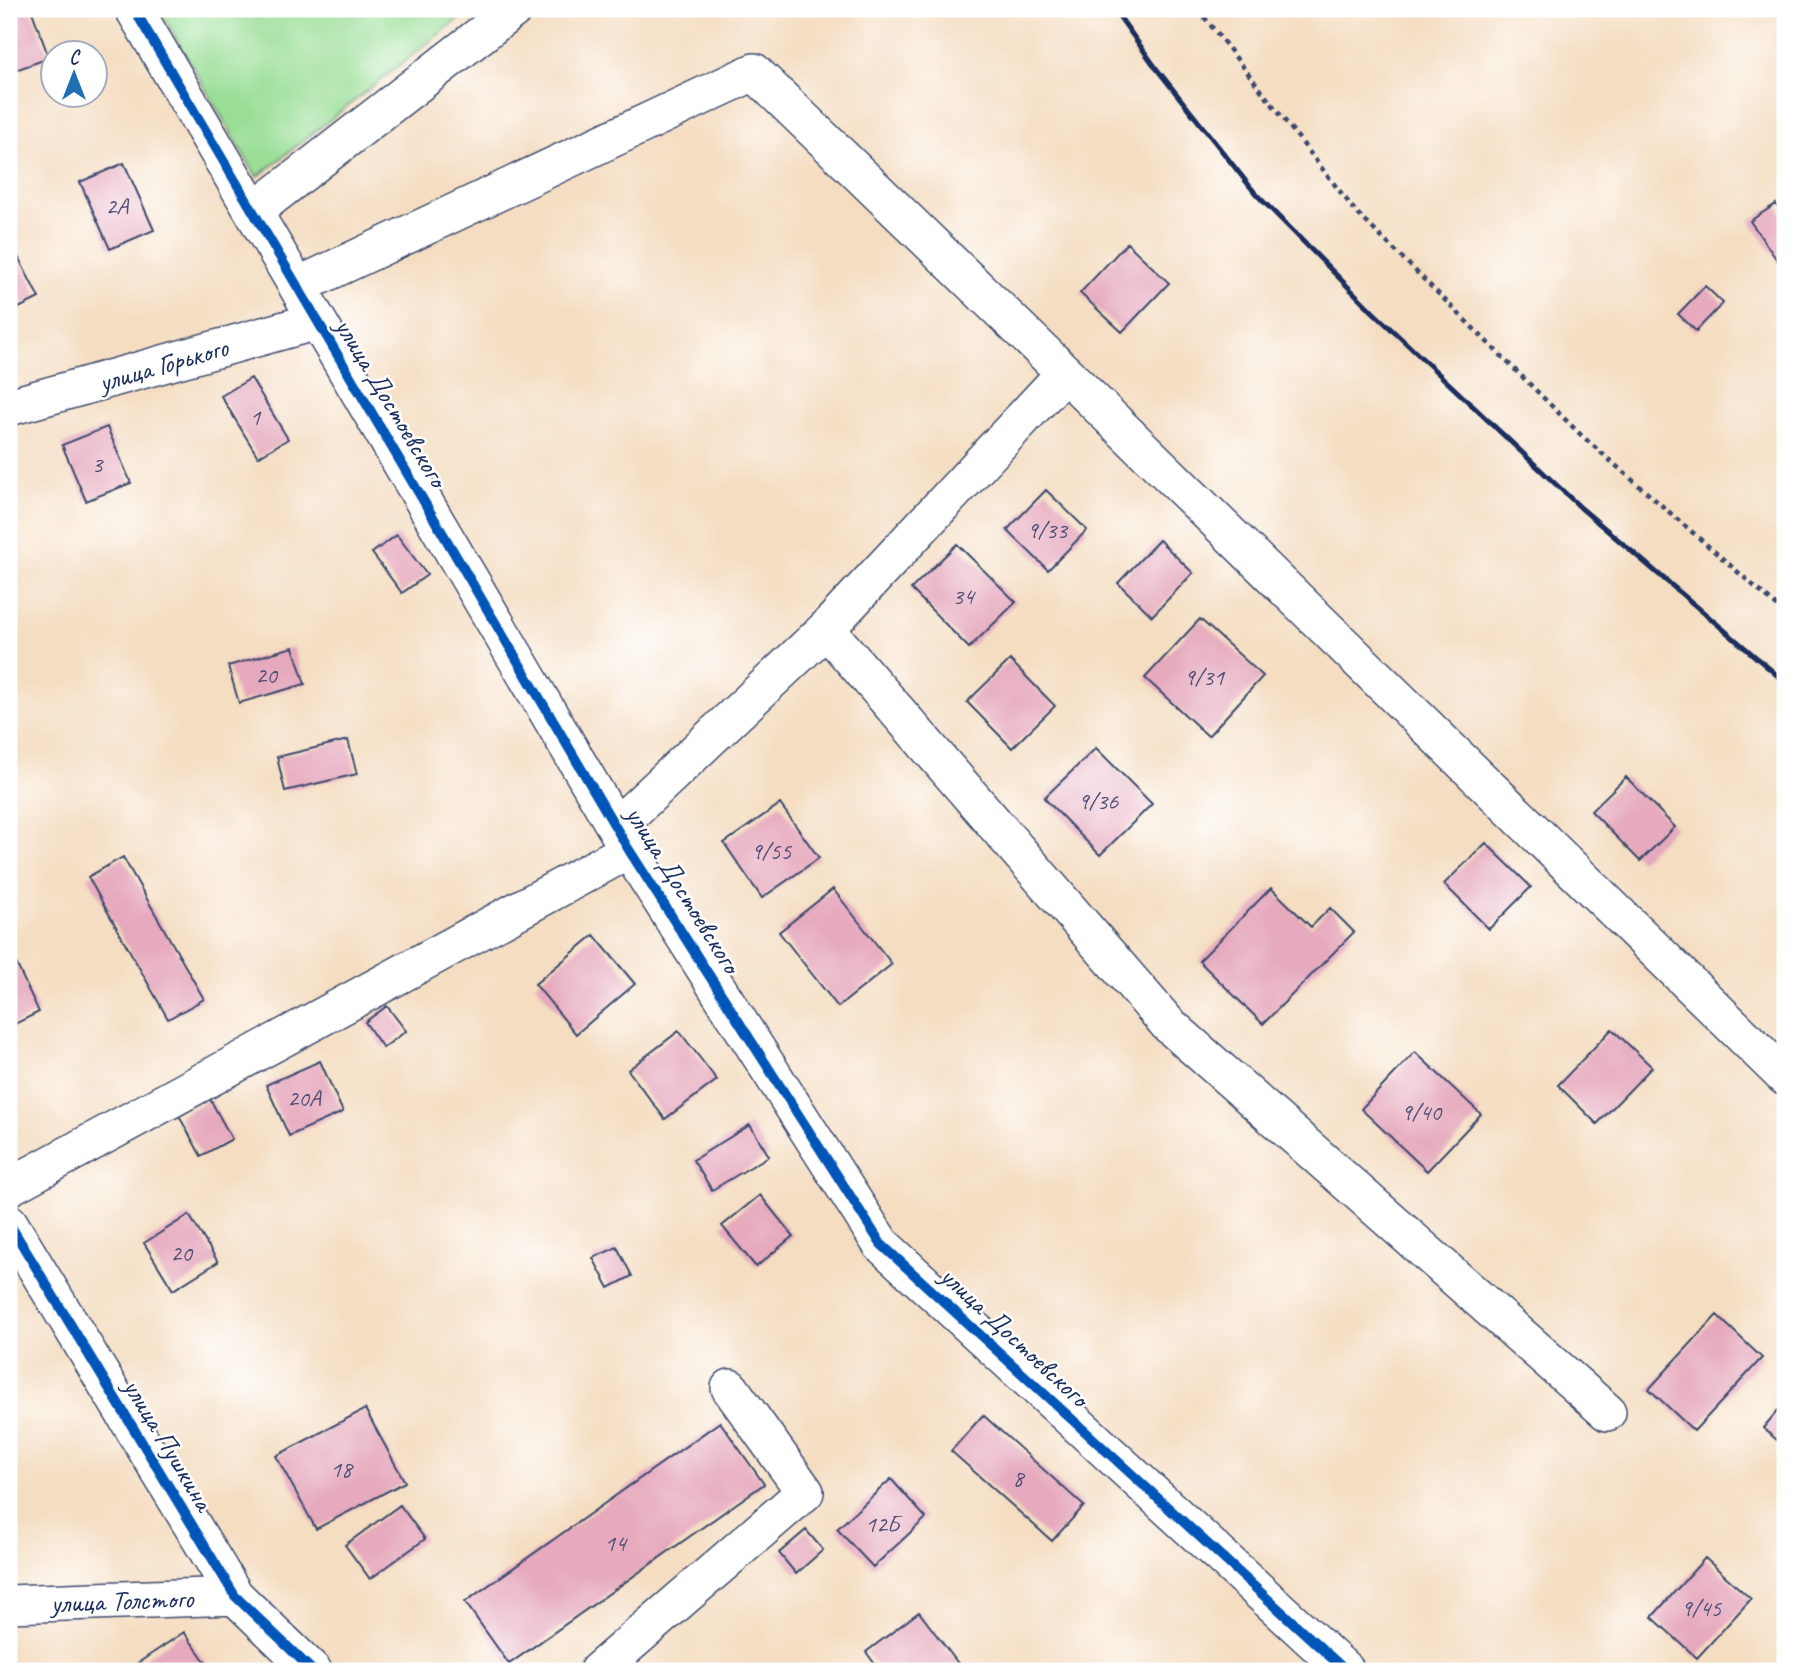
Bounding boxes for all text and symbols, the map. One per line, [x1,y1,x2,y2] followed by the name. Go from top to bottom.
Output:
[38,38,108,108] north arrow
[69,46,81,70] text: С
[106,191,129,221] house number: 2А
[326,310,457,496] street label: улица Достоевского
[93,329,234,400] street label: улица Горького
[250,402,262,432] house number: 1
[92,449,105,479] house number: 3
[1027,515,1069,545] house number: 9/33
[952,581,976,611] house number: 34
[255,660,279,690] house number: 20
[1184,662,1225,692] house number: 9/31
[1078,786,1119,816] house number: 9/36
[617,797,751,982] street label: улица Достоевского
[751,836,792,866] house number: 9/55
[287,1083,322,1113] house number: 20А
[1401,1097,1443,1127] house number: 9/40
[170,1238,194,1268] house number: 20
[931,1257,1099,1416] street label: улица Достоевского
[114,1370,223,1519] street label: улица Пушкина
[330,1454,354,1484] house number: 18
[1013,1463,1026,1493] house number: 8
[865,1509,903,1539] house number: 12Б
[604,1528,628,1558] house number: 14
[48,1580,196,1621] street label: улица Толстого
[1681,1593,1722,1623] house number: 9/45

